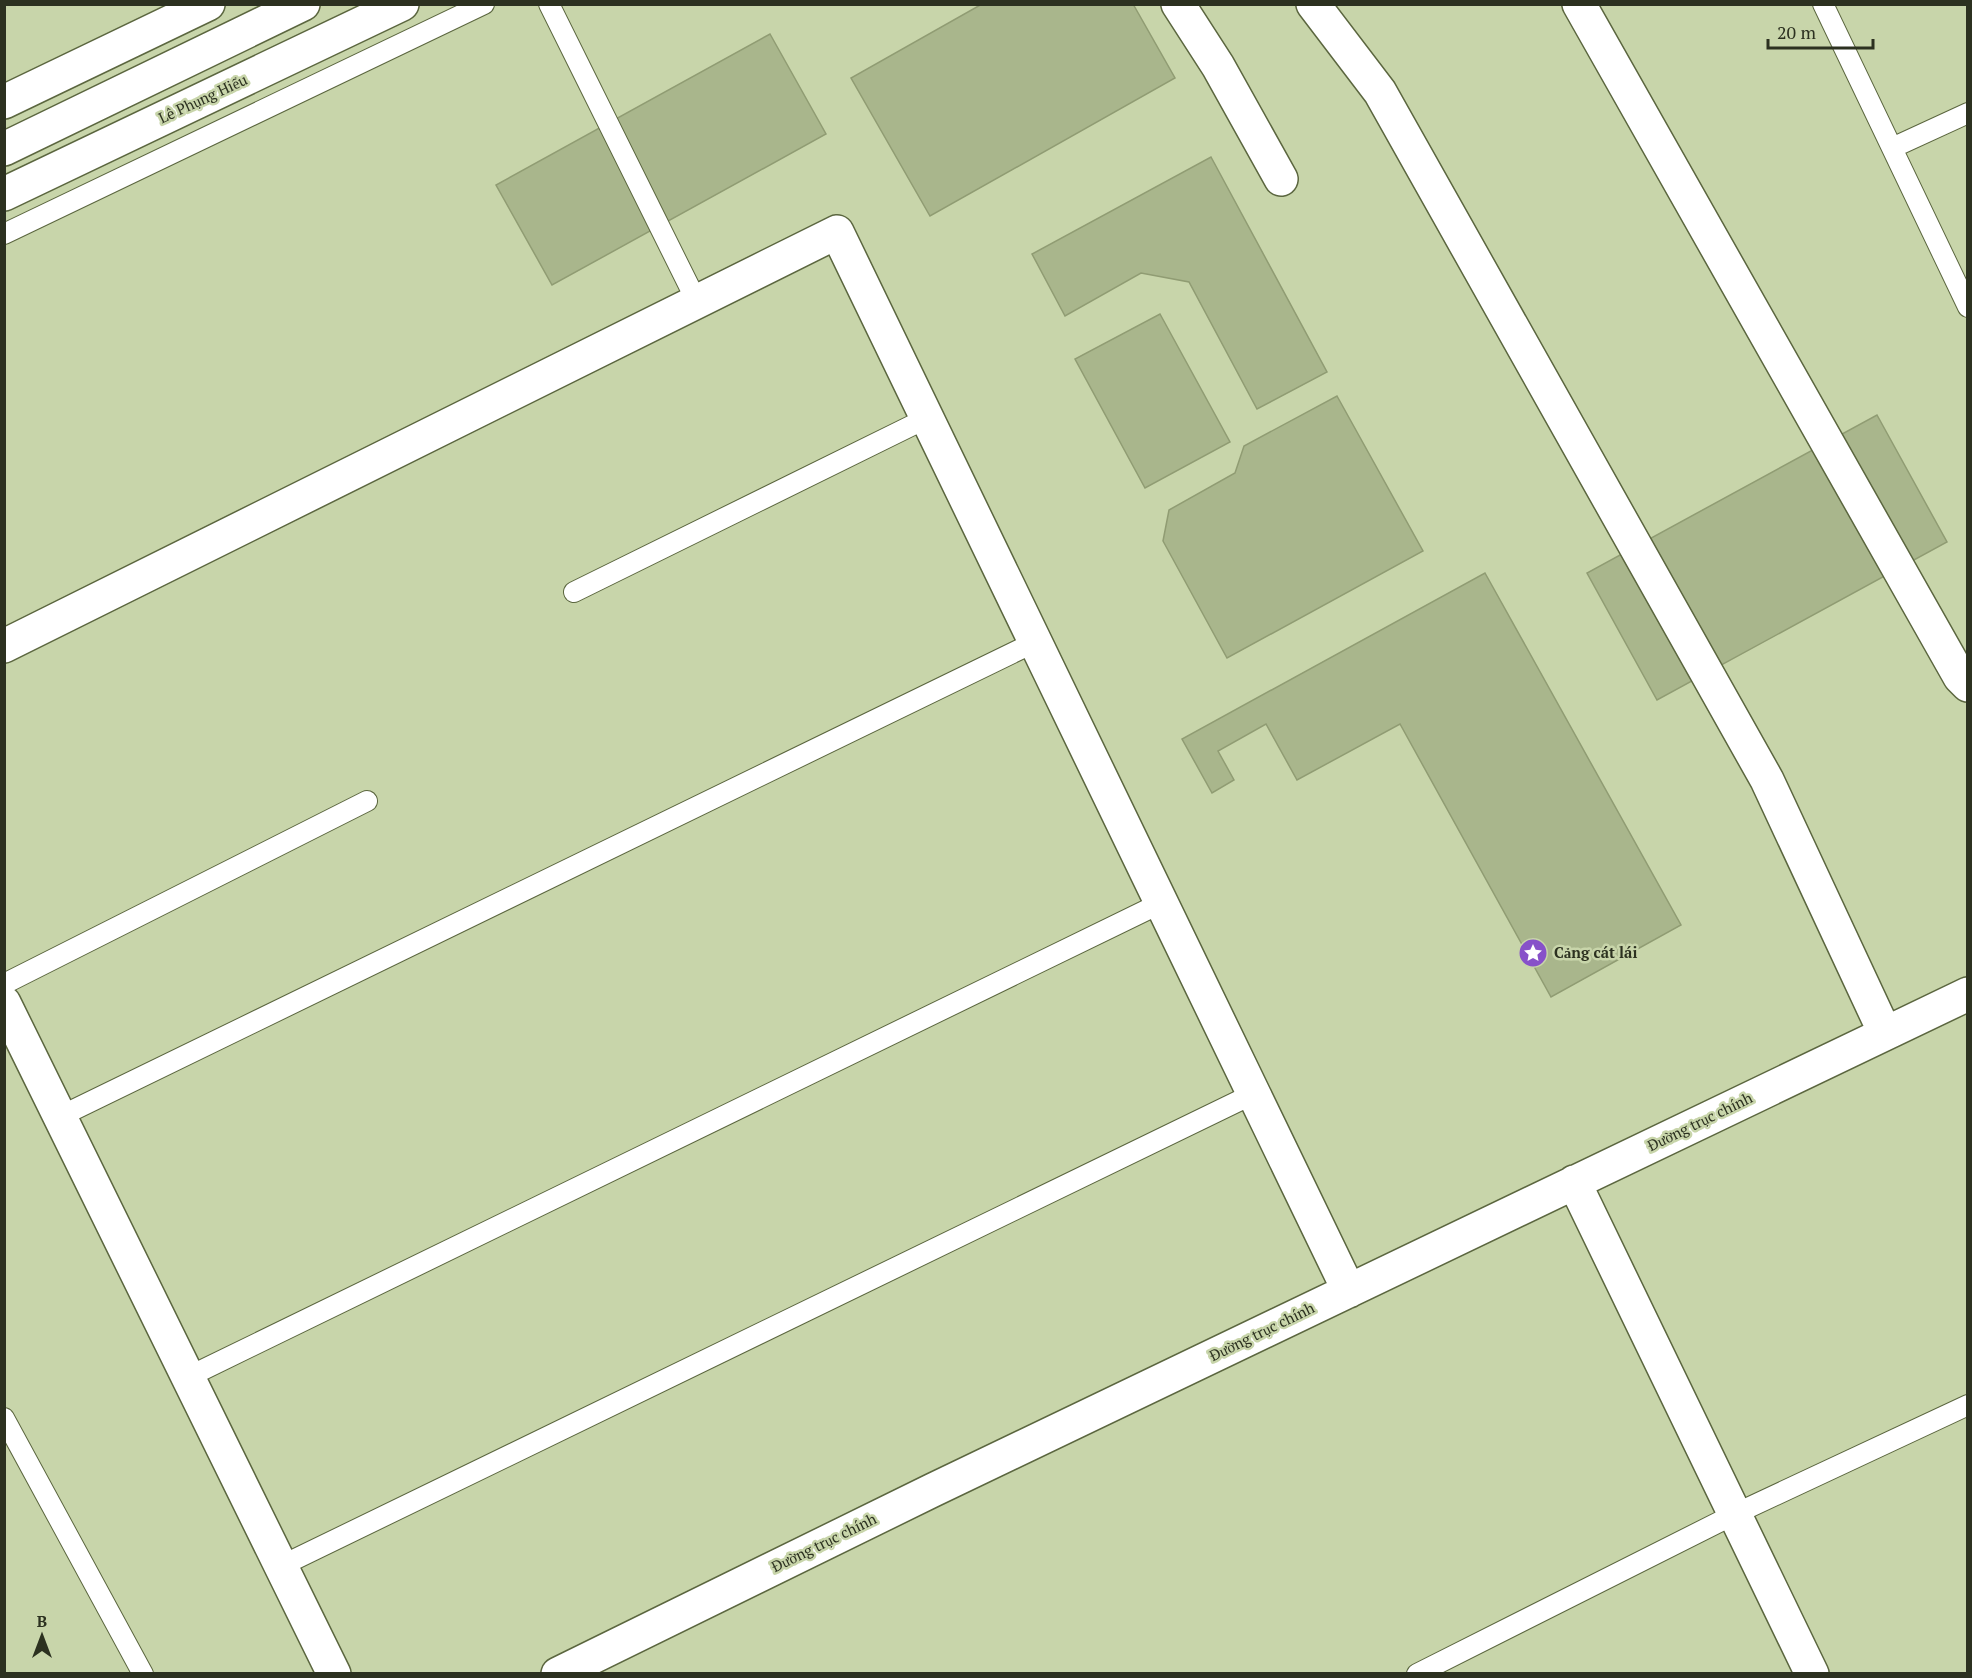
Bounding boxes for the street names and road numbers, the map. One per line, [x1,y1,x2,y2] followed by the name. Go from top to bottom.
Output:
[155,69,251,127] street label: Lê Phụng Hiểu
[1644,1087,1756,1155] street label: Đường trục chính
[1206,1297,1318,1365] street label: Đường trục chính
[768,1508,880,1576] street label: Đường trục chính

